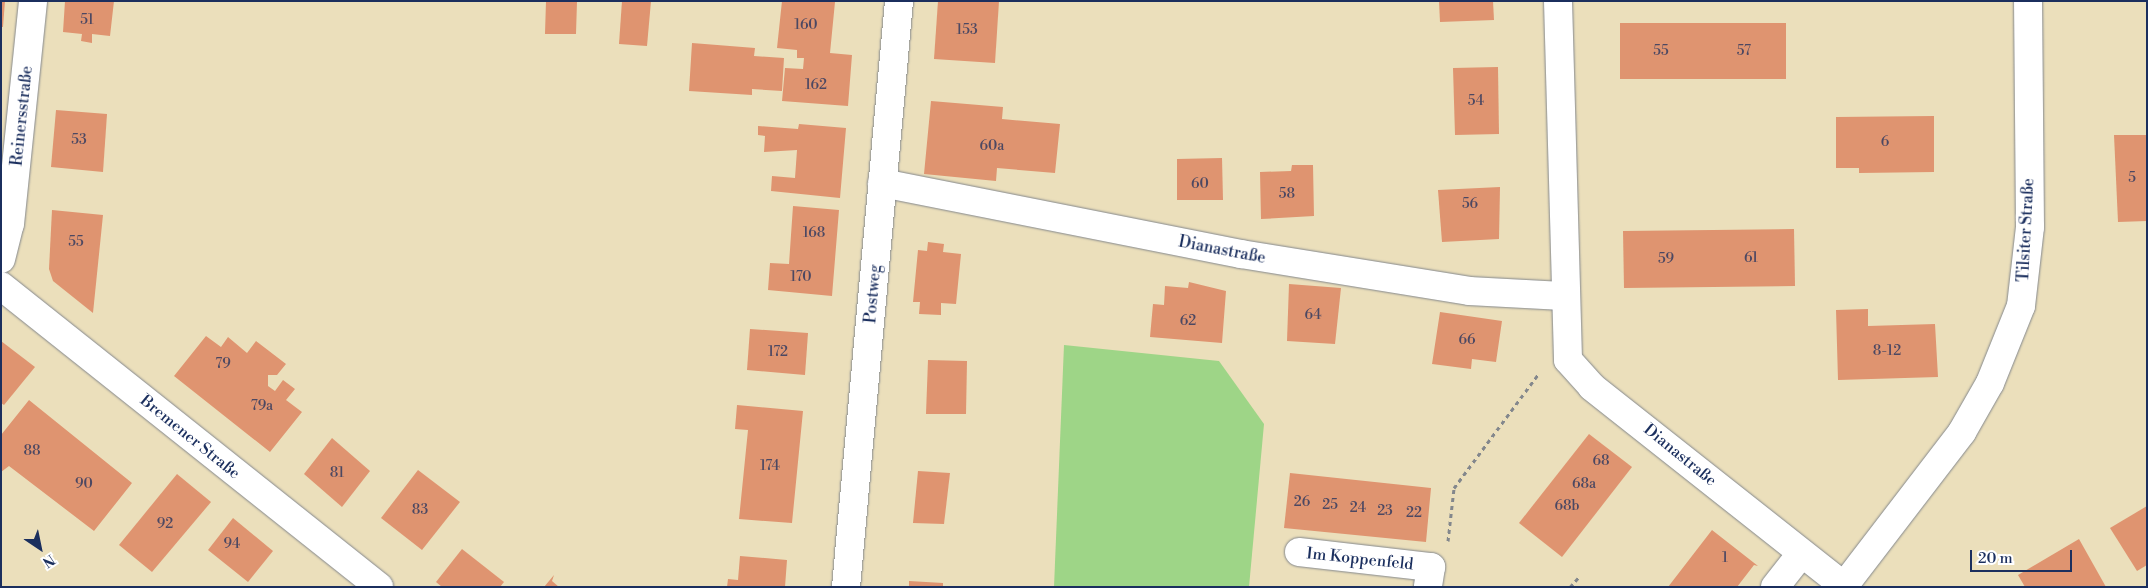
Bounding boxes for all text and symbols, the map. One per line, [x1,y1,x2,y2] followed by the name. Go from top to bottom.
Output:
[80,12,94,28] house number: 51
[794,17,818,33] house number: 160
[956,22,978,38] house number: 153
[1653,43,1669,59] house number: 55
[1737,43,1751,59] house number: 57
[7,65,37,167] street label: Reinersstraße
[805,77,827,93] house number: 162
[1468,93,1484,109] house number: 54
[71,132,87,148] house number: 53
[1881,134,1889,150] house number: 6
[980,138,1004,154] house number: 60a
[2128,170,2136,186] house number: 5
[1191,176,1209,192] house number: 60
[2014,178,2038,282] street label: Tilsiter Straße
[1279,186,1295,202] house number: 58
[1462,196,1478,212] house number: 56
[803,225,825,241] house number: 168
[1177,232,1267,268] street label: Dianastraße
[68,234,84,250] house number: 55
[1744,250,1758,266] house number: 61
[1658,251,1674,267] house number: 59
[861,264,885,324] street label: Postweg
[790,269,812,285] house number: 170
[1304,307,1322,323] house number: 64
[1180,313,1196,329] house number: 62
[1459,332,1475,348] house number: 66
[1873,343,1901,359] house number: 8-12
[768,344,788,360] house number: 172
[215,356,231,372] house number: 79
[136,391,244,483] street label: Bremener Straße
[251,398,273,414] house number: 79a
[1640,420,1720,490] street label: Dianastraße
[23,443,41,459] house number: 88
[1592,453,1610,469] house number: 68
[760,458,780,474] house number: 174
[330,465,344,481] house number: 81
[75,476,93,492] house number: 90
[1572,476,1596,492] house number: 68a
[1294,494,1310,510] house number: 26
[1322,497,1338,513] house number: 25
[1554,498,1580,514] house number: 68b
[1350,500,1366,516] house number: 24
[412,502,428,518] house number: 83
[1377,503,1393,519] house number: 23
[1406,505,1422,521] house number: 22
[157,516,173,532] house number: 92
[15,523,65,573] north arrow
[224,536,240,552] house number: 94
[1973,540,2076,572] scale bar
[1306,544,1414,574] street label: Im Koppenfeld
[1978,549,2013,568] text: 20 m
[39,550,58,571] text: N
[1722,550,1728,566] house number: 1

